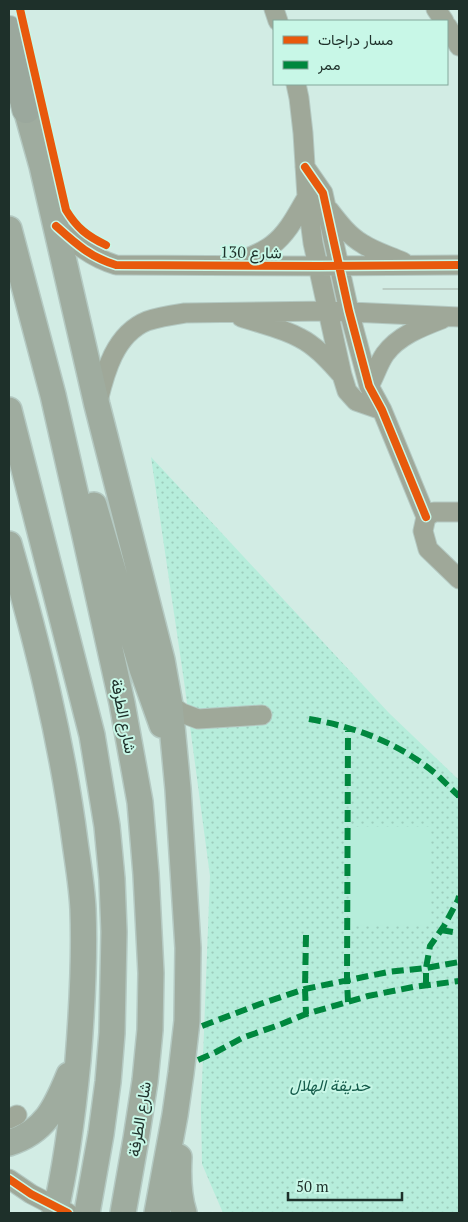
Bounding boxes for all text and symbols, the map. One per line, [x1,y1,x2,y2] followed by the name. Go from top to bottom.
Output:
[273,20,448,85] legend
[318,29,393,49] text: مسار دراجات
[317,54,340,74] text: ممر
[220,240,282,265] street label: شارع 130
[105,677,142,756] street label: شارع الطرفة
[290,1074,372,1096] park label: حديقة الهلال
[122,1080,157,1158] street label: شارع الطرفة
[288,1170,402,1202] scale bar
[296,1176,329,1196] text: 50 m

